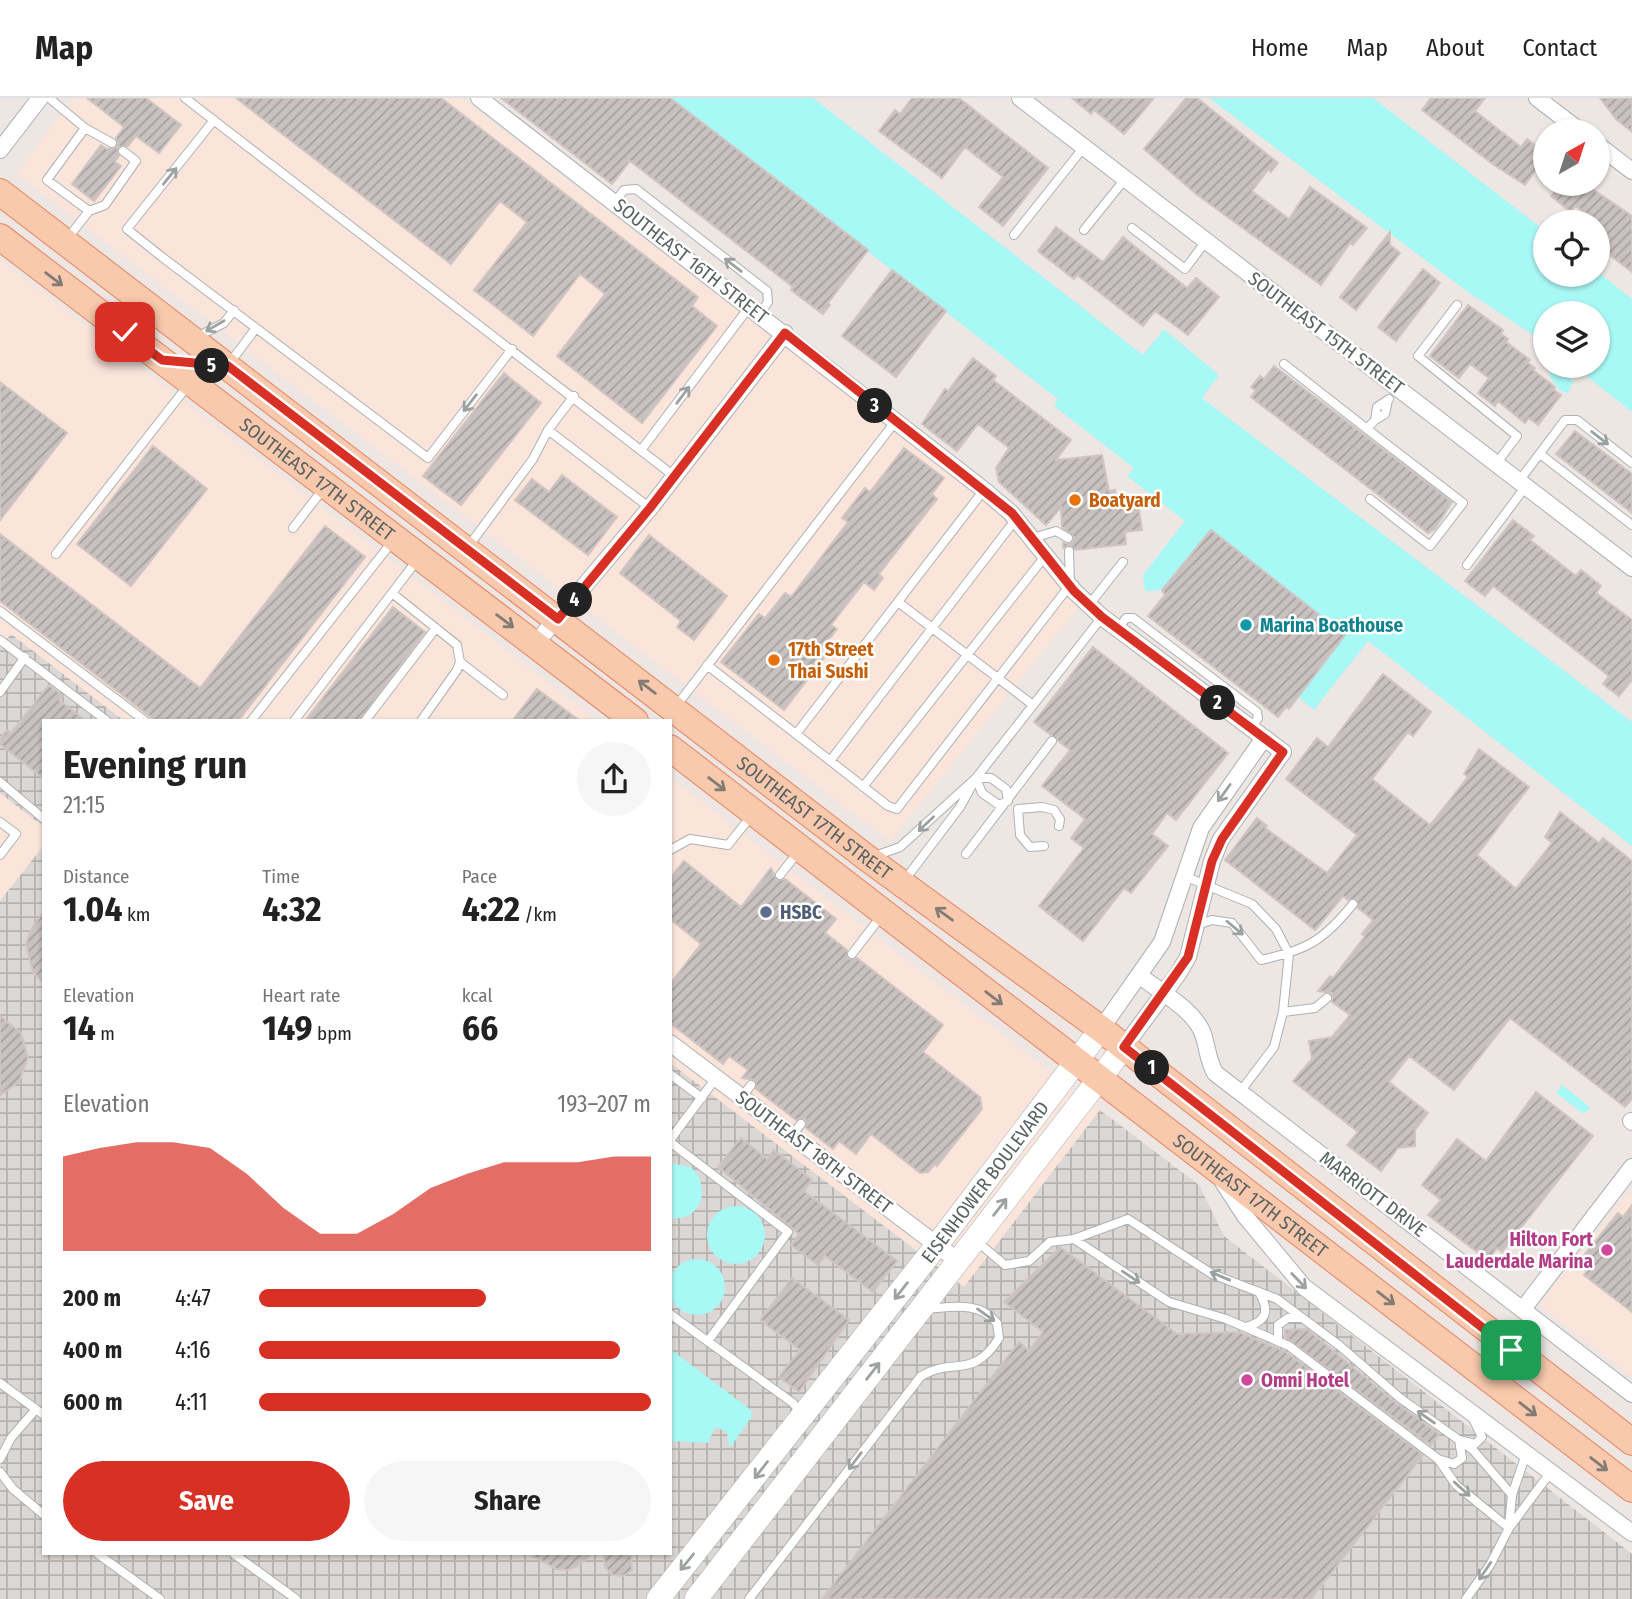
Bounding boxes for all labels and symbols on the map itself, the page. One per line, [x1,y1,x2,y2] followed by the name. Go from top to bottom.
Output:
[1533,119,1610,196] north arrow
[162,167,177,185] one-way arrow
[609,194,773,329] street label: SOUTHEAST 16TH STREET
[724,258,743,273] one-way arrow
[1244,267,1409,399] street label: SOUTHEAST 15TH STREET
[45,271,63,286] one-way arrow
[95,302,155,362] pin
[206,319,226,333] one-way arrow
[194,348,230,384] pin: 5
[676,386,691,404] one-way arrow
[858,388,892,424] pin: 3
[463,393,478,412] one-way arrow
[235,412,400,545] street label: SOUTHEAST 17TH STREET
[1590,430,1608,445] one-way arrow
[1089,489,1161,512] place label: Boatyard
[1067,492,1083,508] marker: Boatyard
[558,582,592,618] pin: 4
[495,613,513,628] one-way arrow
[1260,614,1403,637] place label: Marina Boathouse
[1238,617,1254,633] marker: Marina Boathouse
[788,638,874,683] place label: 17th Street Thai Sushi
[766,652,782,668] marker: 17th Street Thai Sushi
[638,679,657,694] one-way arrow
[1200,686,1236,720] pin: 2
[733,751,897,884] street label: SOUTHEAST 17TH STREET
[707,777,725,792] one-way arrow
[1217,783,1231,802] one-way arrow
[918,816,935,833] one-way arrow
[780,901,822,924] place label: HSBC
[758,904,774,920] marker: HSBC
[935,907,954,921] one-way arrow
[1226,920,1244,936] one-way arrow
[984,990,1003,1005] one-way arrow
[1134,1051,1170,1086] pin: 1
[731,1086,897,1219] street label: SOUTHEAST 18TH STREET
[916,1096,1054,1267] street label: EISENHOWER BOULEVARD
[1169,1129,1333,1262] street label: SOUTHEAST 17TH STREET
[1315,1146,1431,1242] street label: MARRIOTT DRIVE
[993,1199,1008,1217] one-way arrow
[1446,1228,1593,1273] place label: Hilton Fort Lauderdale Marina
[1599,1242,1615,1258] marker: Hilton Fort Lauderdale Marina
[1210,1269,1231,1282] one-way arrow
[1121,1270,1140,1285] one-way arrow
[1290,1272,1307,1289] one-way arrow
[893,1281,908,1299] one-way arrow
[1376,1290,1395,1305] one-way arrow
[976,1308,995,1322] one-way arrow
[1481,1320,1541,1380] pin
[865,1362,880,1381] one-way arrow
[1261,1369,1350,1392] place label: Omni Hotel
[1239,1372,1255,1388] marker: Omni Hotel
[1518,1401,1537,1416] one-way arrow
[1417,1410,1436,1424] one-way arrow
[848,1451,862,1470] one-way arrow
[1589,1456,1608,1471] one-way arrow
[753,1460,768,1479] one-way arrow
[1453,1481,1471,1497] one-way arrow
[680,1553,695,1571] one-way arrow
[1478,1561,1493,1580] one-way arrow

